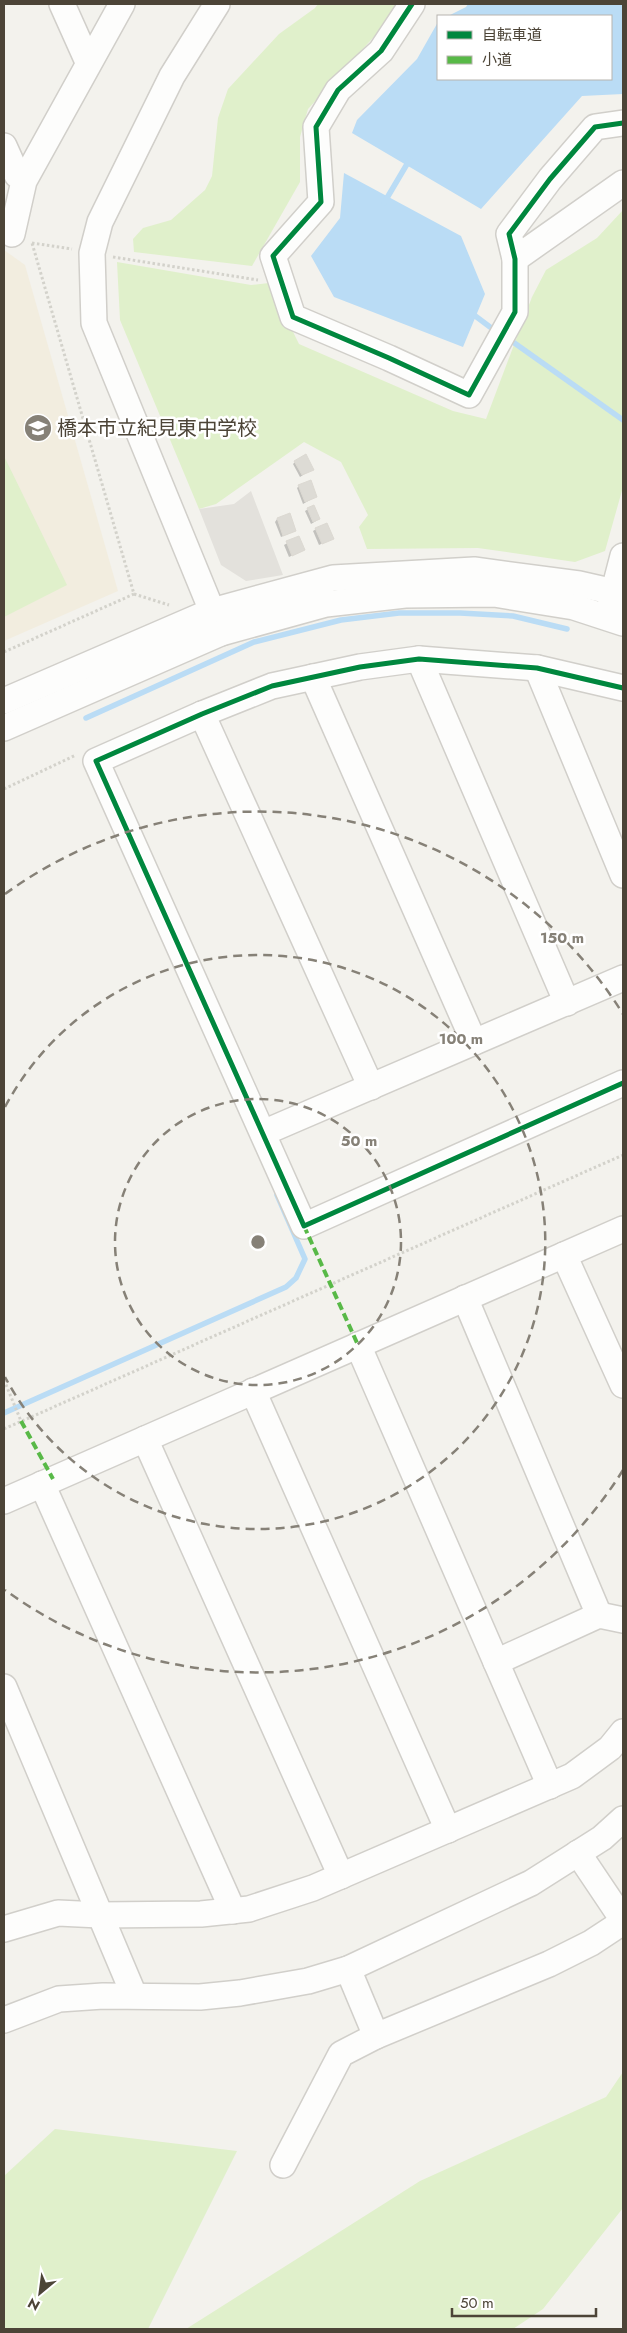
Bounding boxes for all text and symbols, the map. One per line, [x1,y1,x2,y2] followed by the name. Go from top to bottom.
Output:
[437,15,612,80] legend
[482,24,542,46] text: 自転車道
[482,49,512,71] text: 小道
[23,413,53,443] school or university icon: 橋本市立紀見東中学校
[57,414,257,443] place label: 橋本市立紀見東中学校
[540,927,584,949] text: 150 m
[439,1028,483,1050] text: 100 m
[341,1130,377,1152] text: 50 m
[249,1233,267,1251] centre of rings
[15,2268,65,2318] north arrow
[452,2286,596,2318] scale bar
[460,2292,494,2314] text: 50 m
[24,2293,43,2316] text: N

